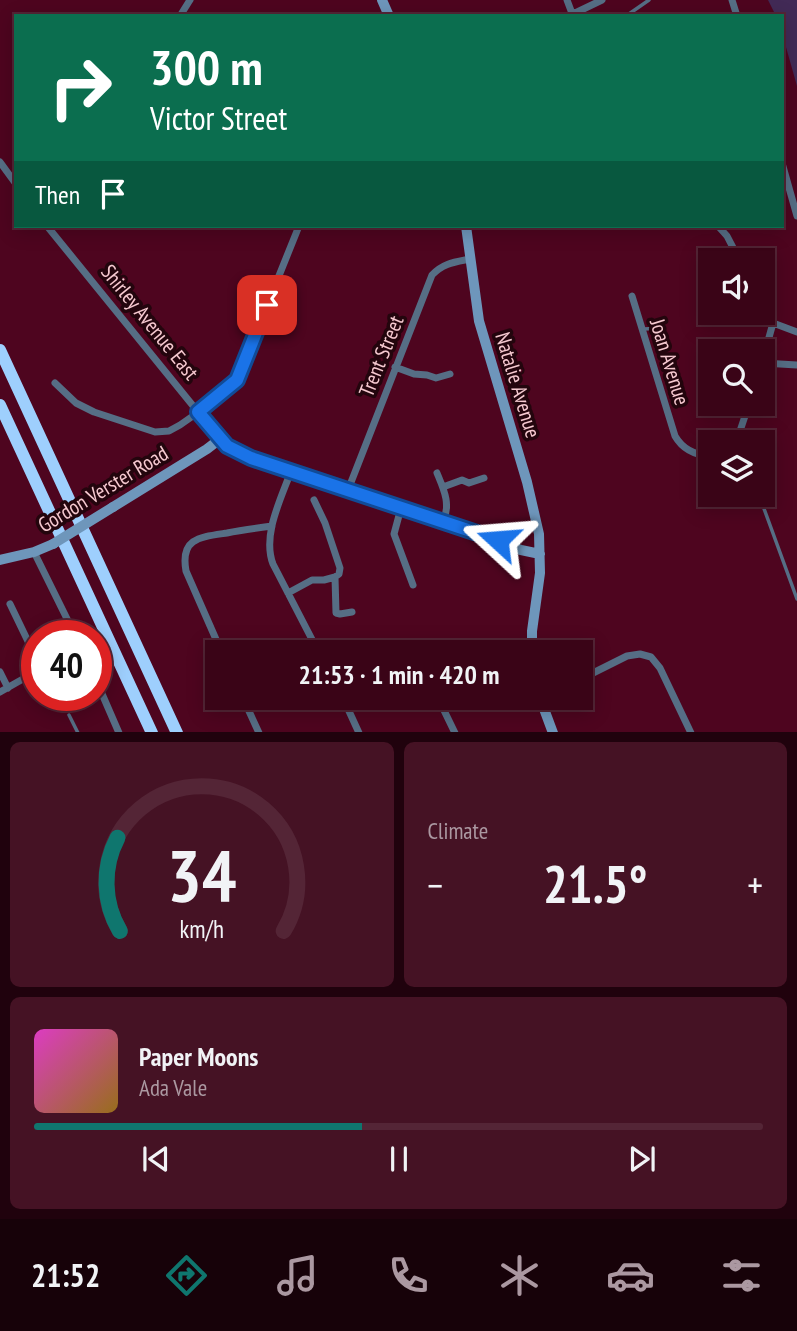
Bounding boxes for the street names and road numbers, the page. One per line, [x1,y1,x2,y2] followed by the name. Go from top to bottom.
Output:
[95,259,205,385] street label: Shirley Avenue East
[353,311,410,400] street label: Trent Street
[644,315,696,408] street label: Joan Avenue
[489,329,547,441] street label: Natalie Avenue
[33,440,173,538] street label: Gordon Verster Road

